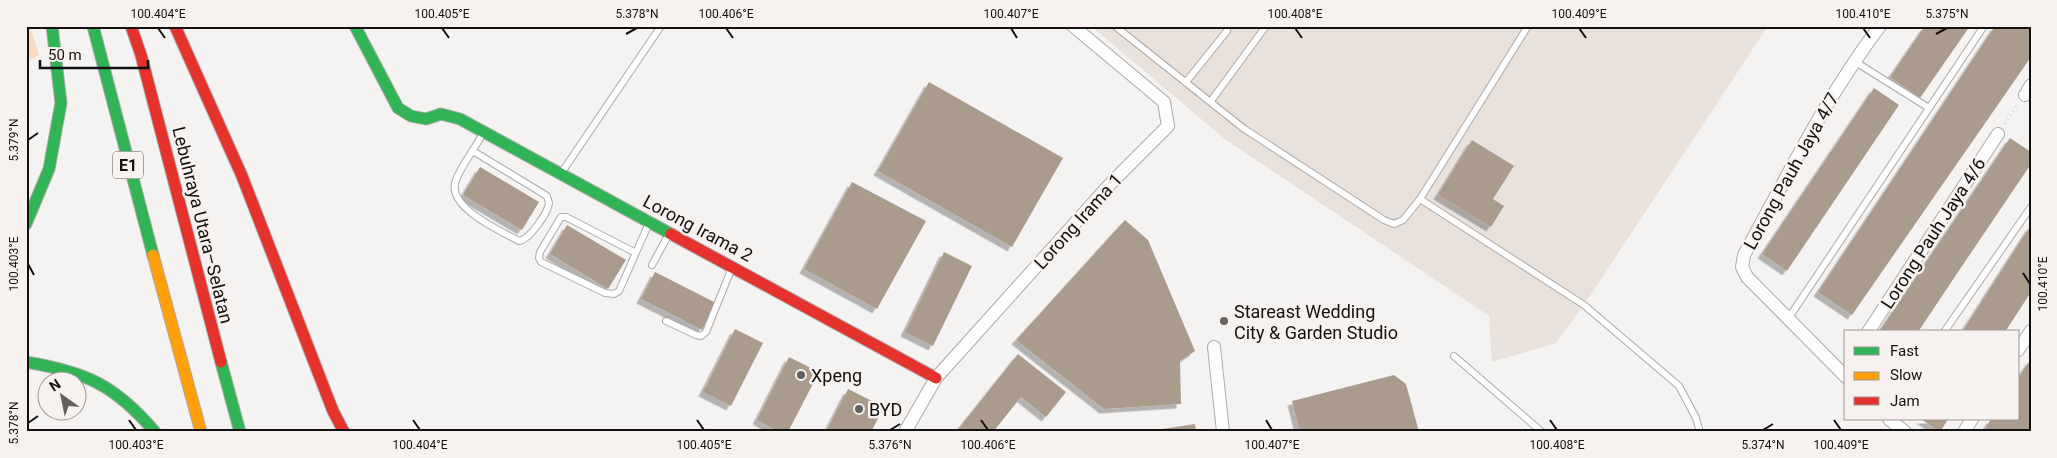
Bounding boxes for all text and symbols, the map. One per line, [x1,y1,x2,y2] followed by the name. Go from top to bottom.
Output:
[131,7,186,21] text: 100.404°E
[415,7,470,21] text: 100.405°E
[615,7,659,21] text: 5.378°N
[699,7,754,21] text: 100.406°E
[984,7,1039,21] text: 100.407°E
[1268,7,1323,21] text: 100.408°E
[1552,7,1607,21] text: 100.409°E
[1836,7,1891,21] text: 100.410°E
[1925,7,1969,21] text: 5.375°N
[40,38,148,70] scale bar
[48,46,82,64] text: 50 m
[1739,89,1843,253] street label: Lorong Pauh Jaya 4/7
[7,118,21,162] text: 5.379°N
[168,124,238,326] street label: Lebuhraya Utara–Selatan
[113,152,143,178] road number: E1
[1876,154,1990,312] street label: Lorong Pauh Jaya 4/6
[1030,169,1126,273] street label: Lorong Irama 1
[640,190,756,266] street label: Lorong Irama 2
[7,236,21,291] text: 100.403°E
[2036,256,2050,311] text: 100.410°E
[1234,301,1398,343] place label: Stareast Wedding City & Garden Studio
[1218,315,1230,327] marker: Stareast Wedding City & Garden Studio
[1844,330,2020,420] legend
[1890,342,1919,360] text: Fast
[811,365,862,386] place label: Xpeng
[1890,366,1922,384] text: Slow
[795,369,807,381] marker: Xpeng
[38,370,88,420] north arrow
[46,376,63,395] text: N
[1890,392,1920,410] text: Jam
[869,399,902,420] place label: BYD
[7,401,21,445] text: 5.378°N
[853,403,865,415] marker: BYD
[109,438,164,452] text: 100.403°E
[393,438,448,452] text: 100.404°E
[677,438,732,452] text: 100.405°E
[868,438,912,452] text: 5.376°N
[961,438,1016,452] text: 100.406°E
[1245,438,1300,452] text: 100.407°E
[1530,438,1585,452] text: 100.408°E
[1741,438,1785,452] text: 5.374°N
[1814,438,1869,452] text: 100.409°E

